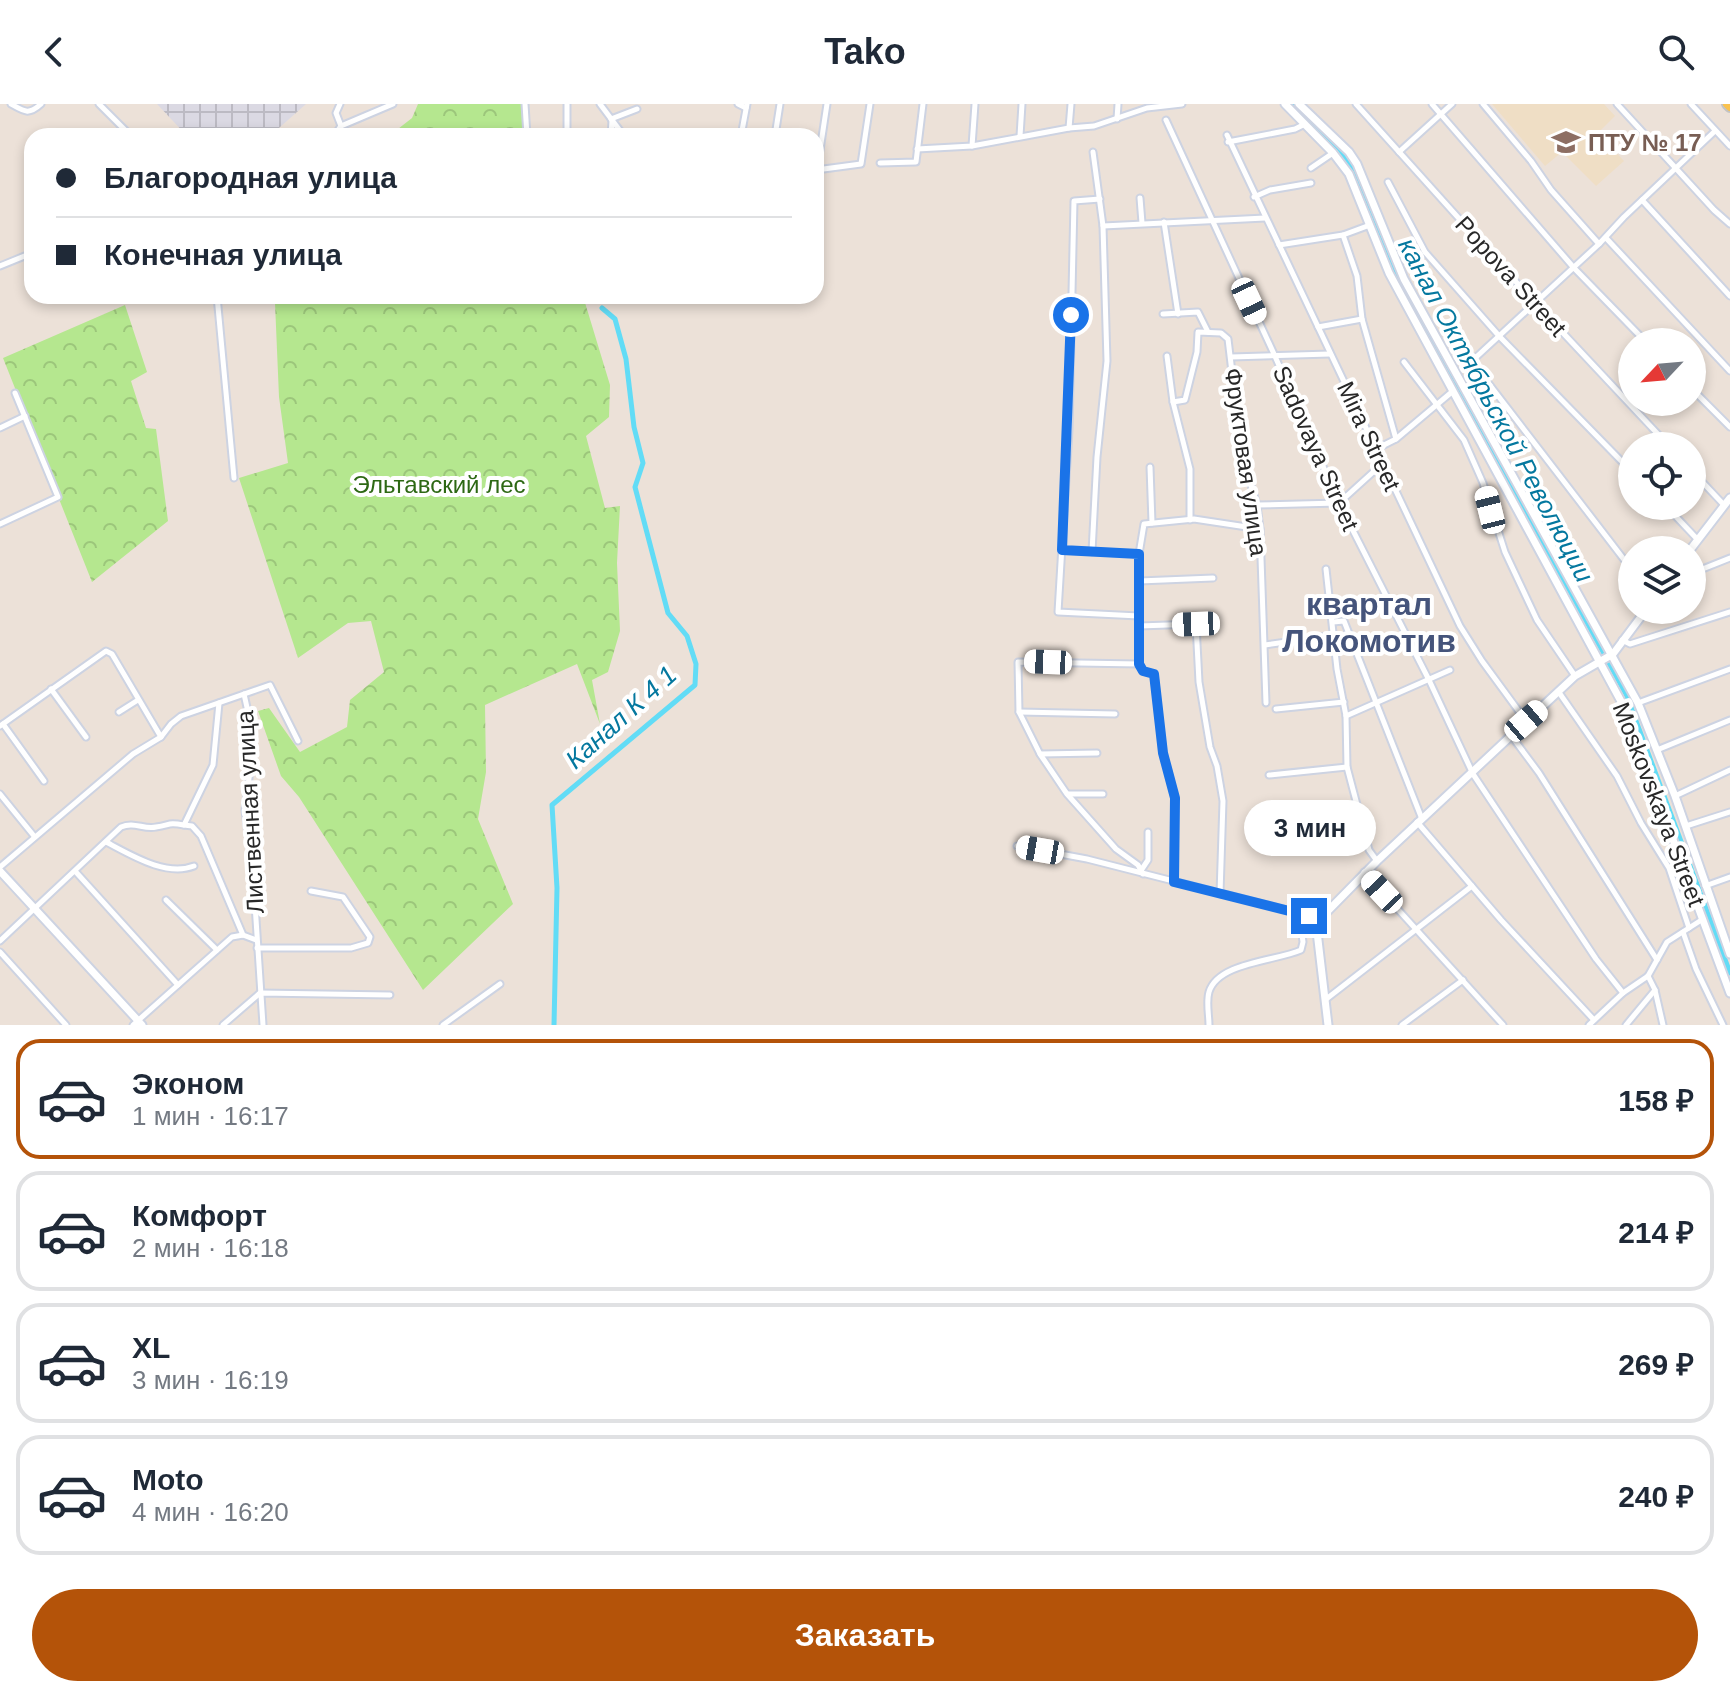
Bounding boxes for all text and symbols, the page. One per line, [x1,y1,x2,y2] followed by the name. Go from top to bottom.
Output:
[32,30,76,74] icon: back
[1654,30,1698,74] icon: search
[824,31,906,72] text: Tako
[1551,127,1581,157] school or university icon: ПТУ № 17
[1588,129,1702,156] place label: ПТУ № 17
[104,161,397,194] text: Благородная улица
[1450,210,1572,342] street label: Popova Street
[1392,233,1600,587] water label: канал Октябрьской Революции
[104,238,342,271] text: Конечная улица
[1228,274,1270,328] car
[1053,297,1089,333] route start
[1618,328,1706,416] north arrow
[1618,328,1706,624] map controls
[1268,361,1365,535] street label: Sadovaya Street
[1219,366,1273,558] street label: Фруктовая улица
[1332,377,1406,495] street label: Mira Street
[1618,432,1706,520] button: locate
[353,471,525,498] park label: Эльтавский лес
[1473,484,1507,536] car
[1618,536,1706,624] button: layers
[1282,586,1456,659] district label: квартал Локомотив
[1172,611,1220,637] car
[1024,649,1072,675] car
[559,659,683,775] water label: Канал К 4 1
[1500,696,1552,746] car
[1608,698,1710,910] street label: Moskovskaya Street
[231,709,269,914] street label: Лиственная улица
[1243,800,1375,856] callout: 3 мин
[1274,813,1346,843] text: 3 мин
[1014,834,1066,866] car
[1357,866,1407,918] car
[1291,898,1327,934] route end
[36,1063,108,1135] icon: car
[132,1067,245,1100] text: Эконом
[1618,1084,1694,1117] text: 158 ₽
[132,1101,289,1131] text: 1 мин · 16:17
[36,1195,108,1267] icon: car
[132,1199,267,1232] text: Комфорт
[1618,1216,1694,1249] text: 214 ₽
[132,1233,289,1263] text: 2 мин · 16:18
[36,1327,108,1399] icon: car
[132,1331,170,1364] text: XL
[1618,1348,1694,1381] text: 269 ₽
[132,1365,289,1395] text: 3 мин · 16:19
[36,1459,108,1531] icon: car
[132,1463,204,1496] text: Moto
[1618,1480,1694,1513] text: 240 ₽
[132,1497,289,1527] text: 4 мин · 16:20
[32,1589,1698,1681] button: Заказать

